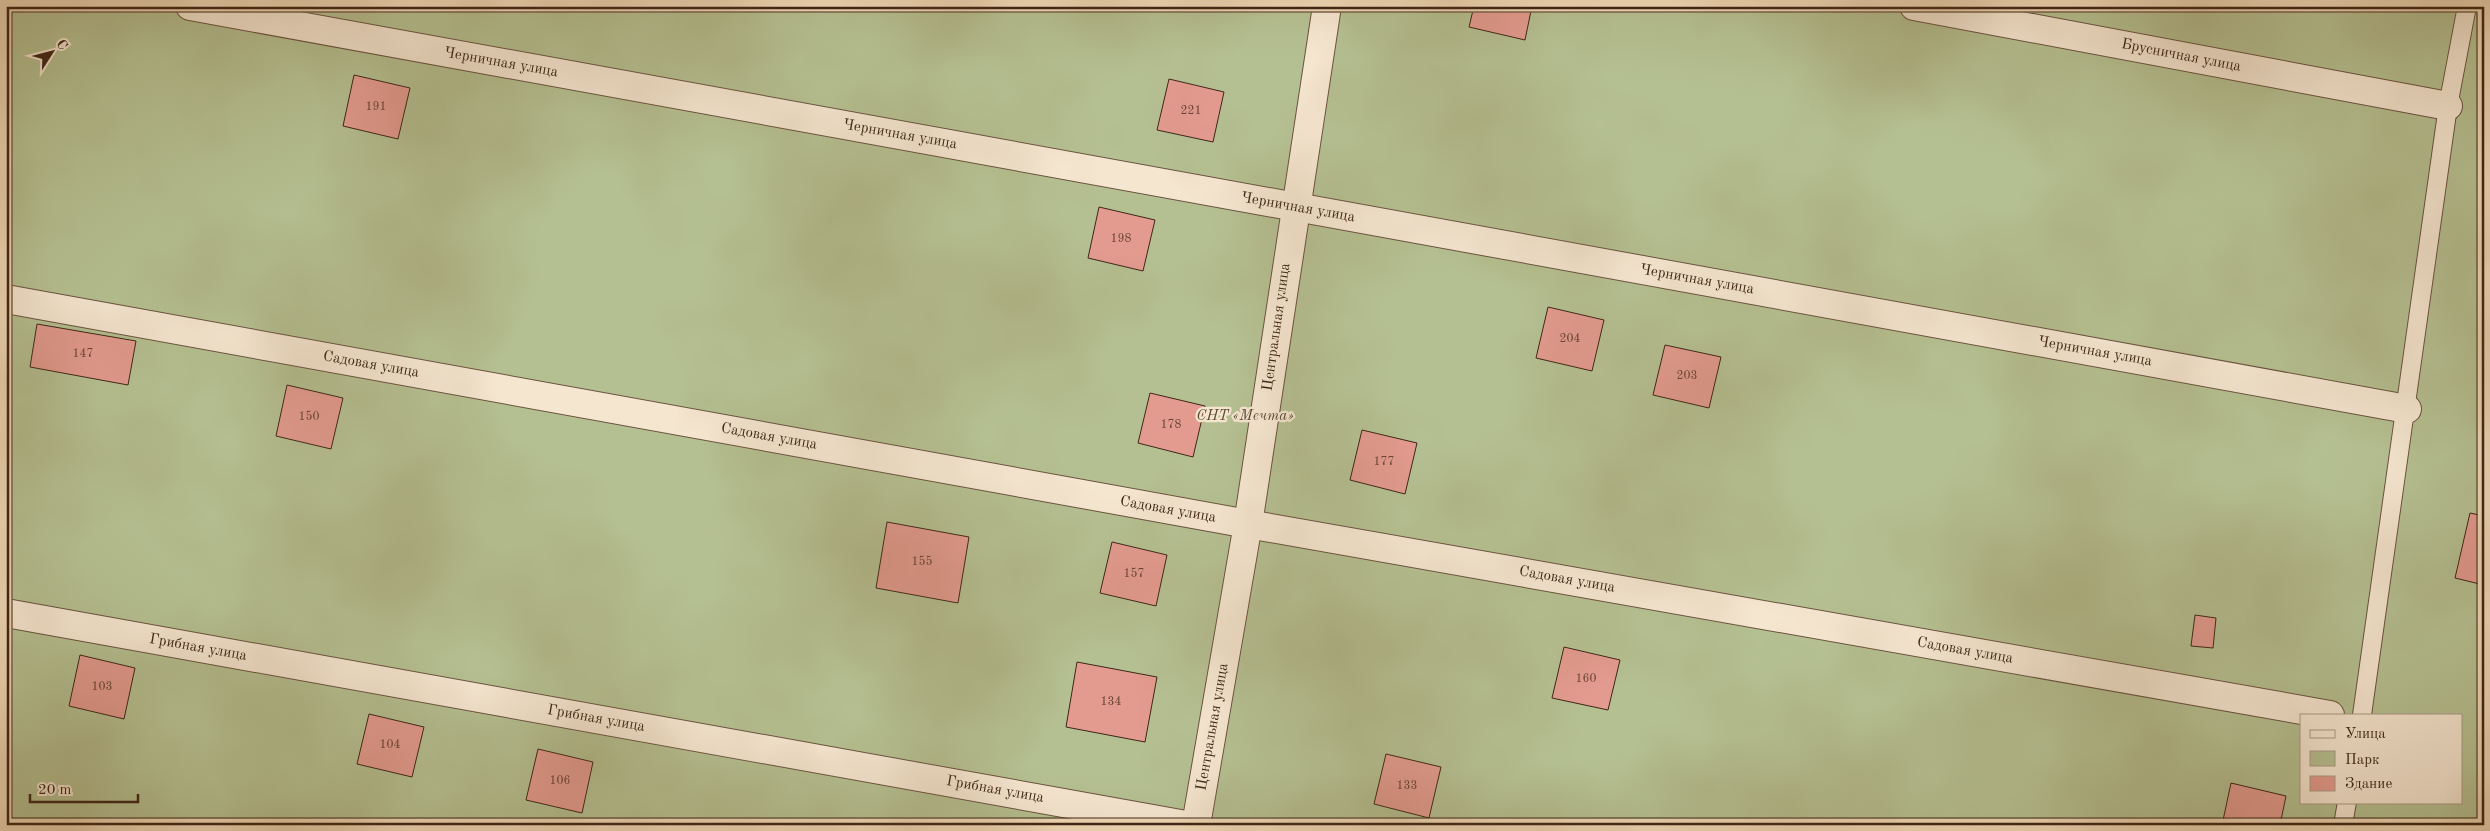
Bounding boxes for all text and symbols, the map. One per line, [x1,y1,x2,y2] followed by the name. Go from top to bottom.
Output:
[28,28,78,78] north arrow
[53,37,70,53] text: С
[2120,37,2243,75] street label: Брусничная улица
[443,46,560,81] street label: Черничная улица
[366,101,386,113] house number: 191
[1181,105,1201,117] house number: 221
[842,118,959,153] street label: Черничная улица
[1240,191,1357,226] street label: Черничная улица
[1111,233,1131,245] house number: 198
[1261,261,1293,392] street label: Центральная улица
[1639,263,1756,298] street label: Черничная улица
[1560,333,1580,345] house number: 204
[2037,335,2154,370] street label: Черничная улица
[73,348,93,360] house number: 147
[322,349,421,381] street label: Садовая улица
[1677,370,1697,382] house number: 203
[1196,409,1294,424] park label: СНТ «Мечта»
[299,410,319,423] house number: 150
[1161,419,1181,431] house number: 178
[720,421,819,453] street label: Садовая улица
[1374,456,1394,468] house number: 177
[1119,494,1218,526] street label: Садовая улица
[912,555,932,568] house number: 155
[1518,564,1617,596] street label: Садовая улица
[1124,567,1144,580] house number: 157
[148,632,249,664] street label: Грибная улица
[1916,635,2015,667] street label: Садовая улица
[1194,662,1232,792] street label: Центральная улица
[1576,673,1596,685] house number: 160
[92,681,112,693] house number: 103
[1101,696,1121,708] house number: 134
[546,703,647,735] street label: Грибная улица
[2300,714,2462,804] legend
[2345,727,2386,742] text: Улица
[380,739,400,751] house number: 104
[2345,753,2380,768] text: Парк
[30,771,138,803] scale bar
[945,774,1046,806] street label: Грибная улица
[550,775,570,787] house number: 106
[2345,777,2392,792] text: Здание
[1397,780,1417,792] house number: 133
[38,783,72,798] text: 20 m

